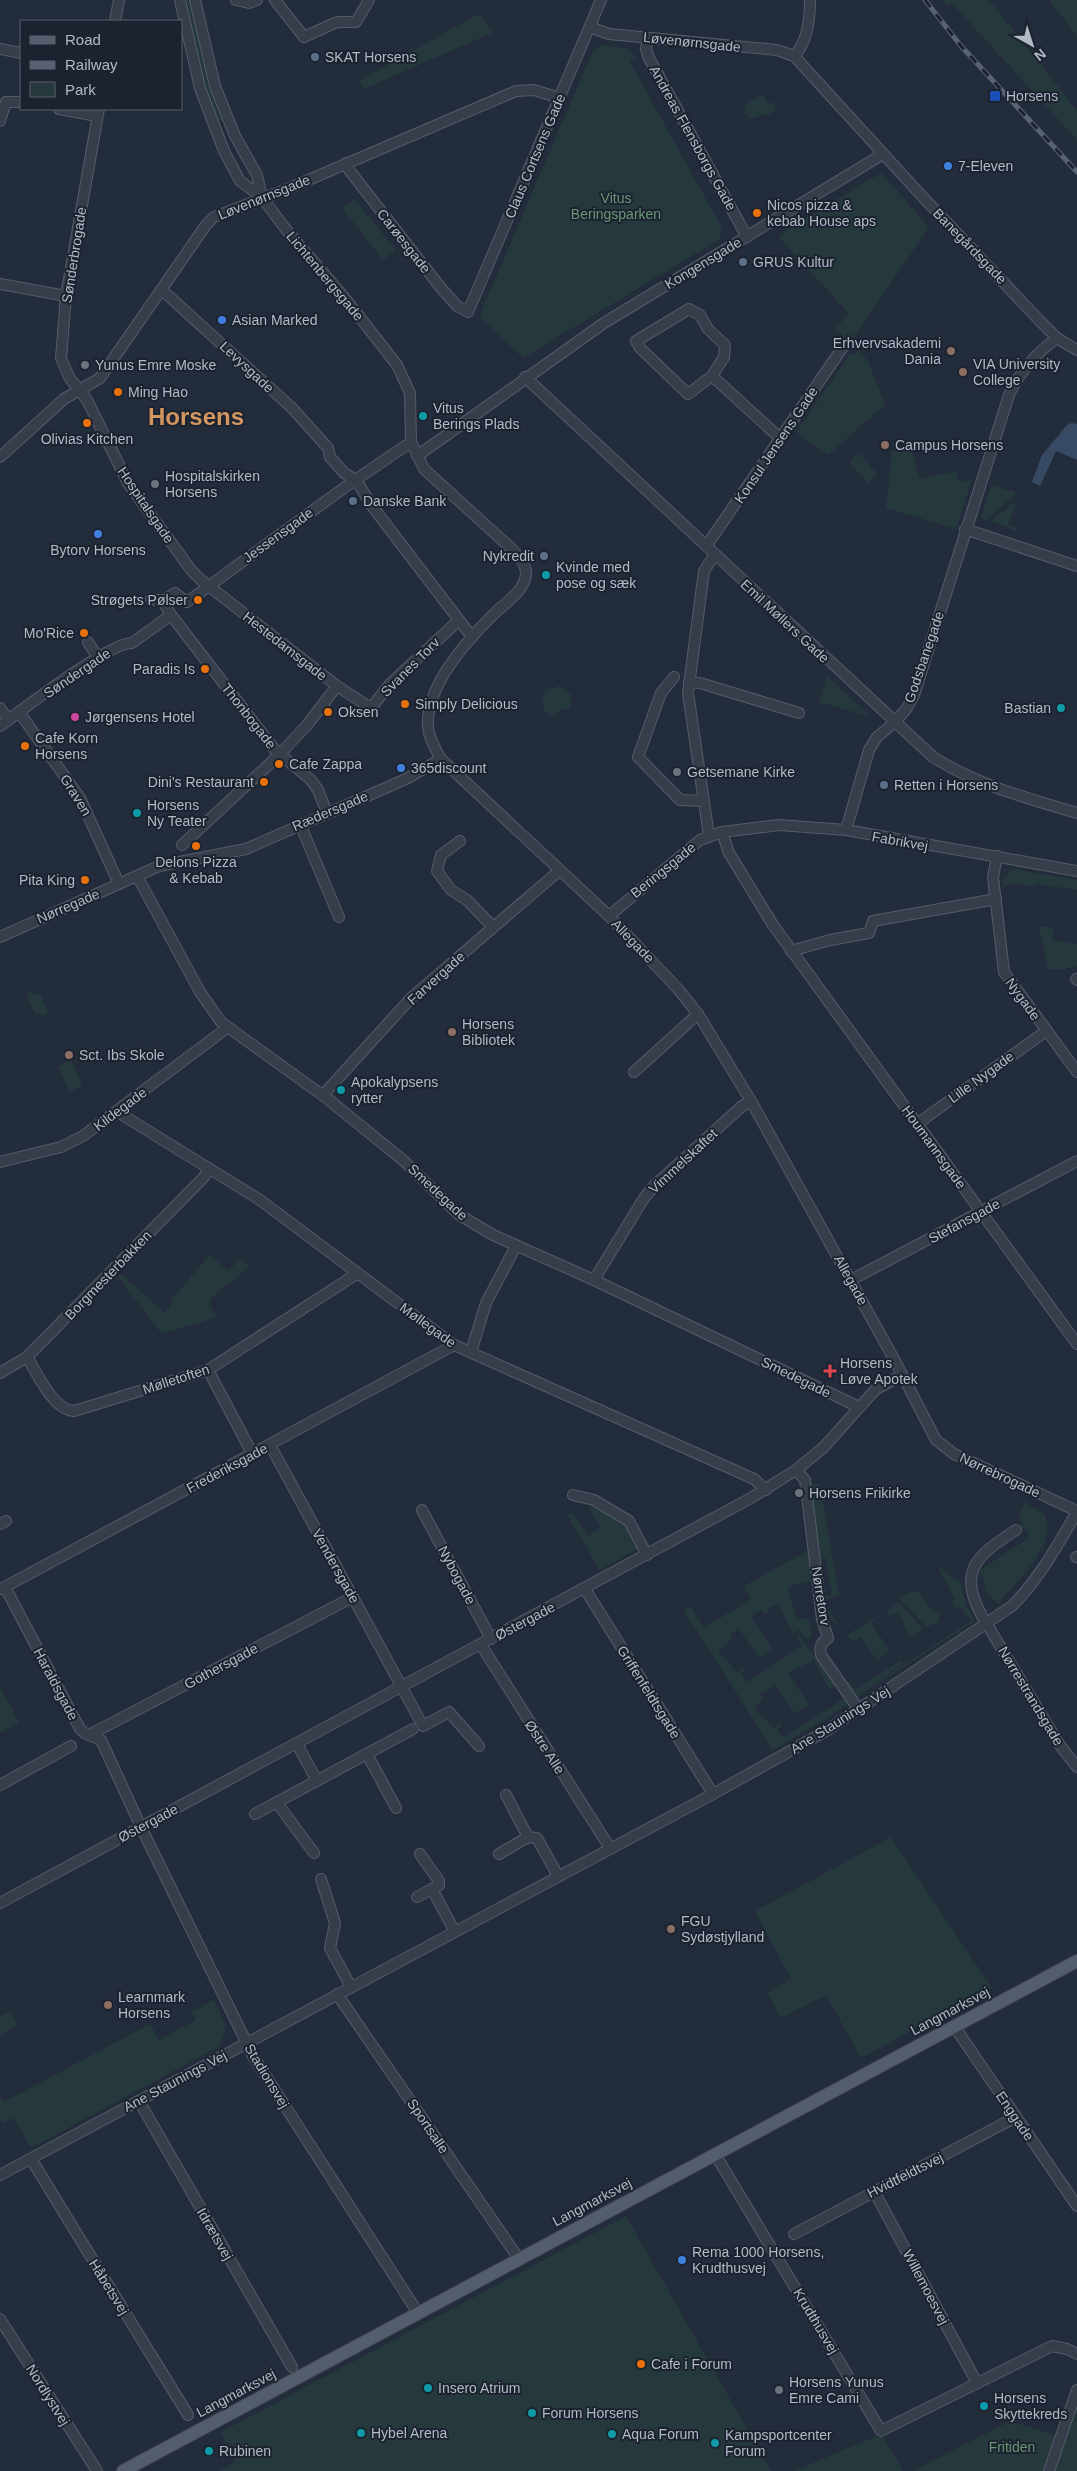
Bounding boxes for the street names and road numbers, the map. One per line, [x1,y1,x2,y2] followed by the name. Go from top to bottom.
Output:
[642,29,742,55] street label: Løvenørnsgade
[646,63,740,214] street label: Andreas Flensborgs Gade
[501,91,569,221] street label: Claus Cortsens Gade
[216,171,313,223] street label: Løvenørnsgade
[58,205,90,304] street label: Sønderbrogade
[930,205,1010,287] street label: Banegårdsgade
[374,206,434,276] street label: Carøesgade
[283,228,367,324] street label: Lichtenbergsgade
[662,234,744,292] street label: Kongensgade
[217,338,277,396] street label: Levysgade
[731,384,821,506] street label: Konsul Jensens Gade
[115,464,178,546] street label: Hospitalsgade
[240,504,316,566] street label: Jessensgade
[737,576,833,666] street label: Emil Møllers Gade
[240,608,330,684] street label: Hestedamsgade
[901,609,947,705] street label: Godsbanegade
[377,634,443,700] street label: Svanes Torv
[41,645,114,701] street label: Søndergade
[218,680,280,752] street label: Thonbogade
[57,771,95,819] street label: Graven
[290,788,371,834] street label: Rædersgade
[871,828,929,854] street label: Fabrikvej
[627,839,699,901] street label: Beringsgade
[34,885,102,926] street label: Nørregade
[608,916,658,966] street label: Allegade
[404,948,468,1008] street label: Farvergade
[1002,975,1044,1023] street label: Nygade
[945,1048,1017,1106] street label: Lille Nygade
[90,1084,150,1134] street label: Kildegade
[898,1102,970,1192] street label: Houmannsgade
[645,1125,721,1197] street label: Vimmelskaftet
[405,1160,471,1224] street label: Smedegade
[926,1195,1003,1247] street label: Stefansgade
[61,1227,155,1323] street label: Borgmesterbakken
[831,1252,871,1308] street label: Allegade
[397,1299,459,1351] street label: Møllegade
[759,1353,834,1401] street label: Smedegade
[141,1361,211,1397] street label: Mølletoften
[184,1440,270,1496] street label: Frederiksgade
[957,1449,1043,1501] street label: Nørrebrogade
[309,1526,363,1606] street label: Vendersgade
[435,1543,479,1607] street label: Nybogade
[808,1566,834,1626] street label: Nørretorv
[492,1598,558,1643] street label: Østergade
[182,1640,261,1692] street label: Gothersgade
[614,1643,684,1742] street label: Griffenfeldtsgade
[995,1644,1067,1749] street label: Nørrestrandsgade
[30,1645,82,1723] street label: Haraldsgade
[787,1683,893,1757] street label: Ane Staunings Vej
[522,1717,568,1777] street label: Østre Alle
[115,1800,181,1845] street label: Østergade
[908,1983,992,2039] street label: Langmarksvej
[242,2041,292,2111] street label: Stadionsvej
[121,2047,229,2115] street label: Ane Staunings Vej
[993,2088,1037,2144] street label: Enggade
[404,2096,452,2156] street label: Sportsalle
[864,2149,946,2201] street label: Hvidtfeldtsvej
[550,2174,634,2230] street label: Langmarksvej
[194,2205,236,2263] street label: Idrætsvej
[900,2247,952,2327] street label: Willemoesvej
[86,2256,132,2318] street label: Håbetsvej
[790,2285,842,2357] street label: Krudthusvej
[23,2361,73,2429] street label: Nordlystvej
[194,2365,278,2421] street label: Langmarksvej

